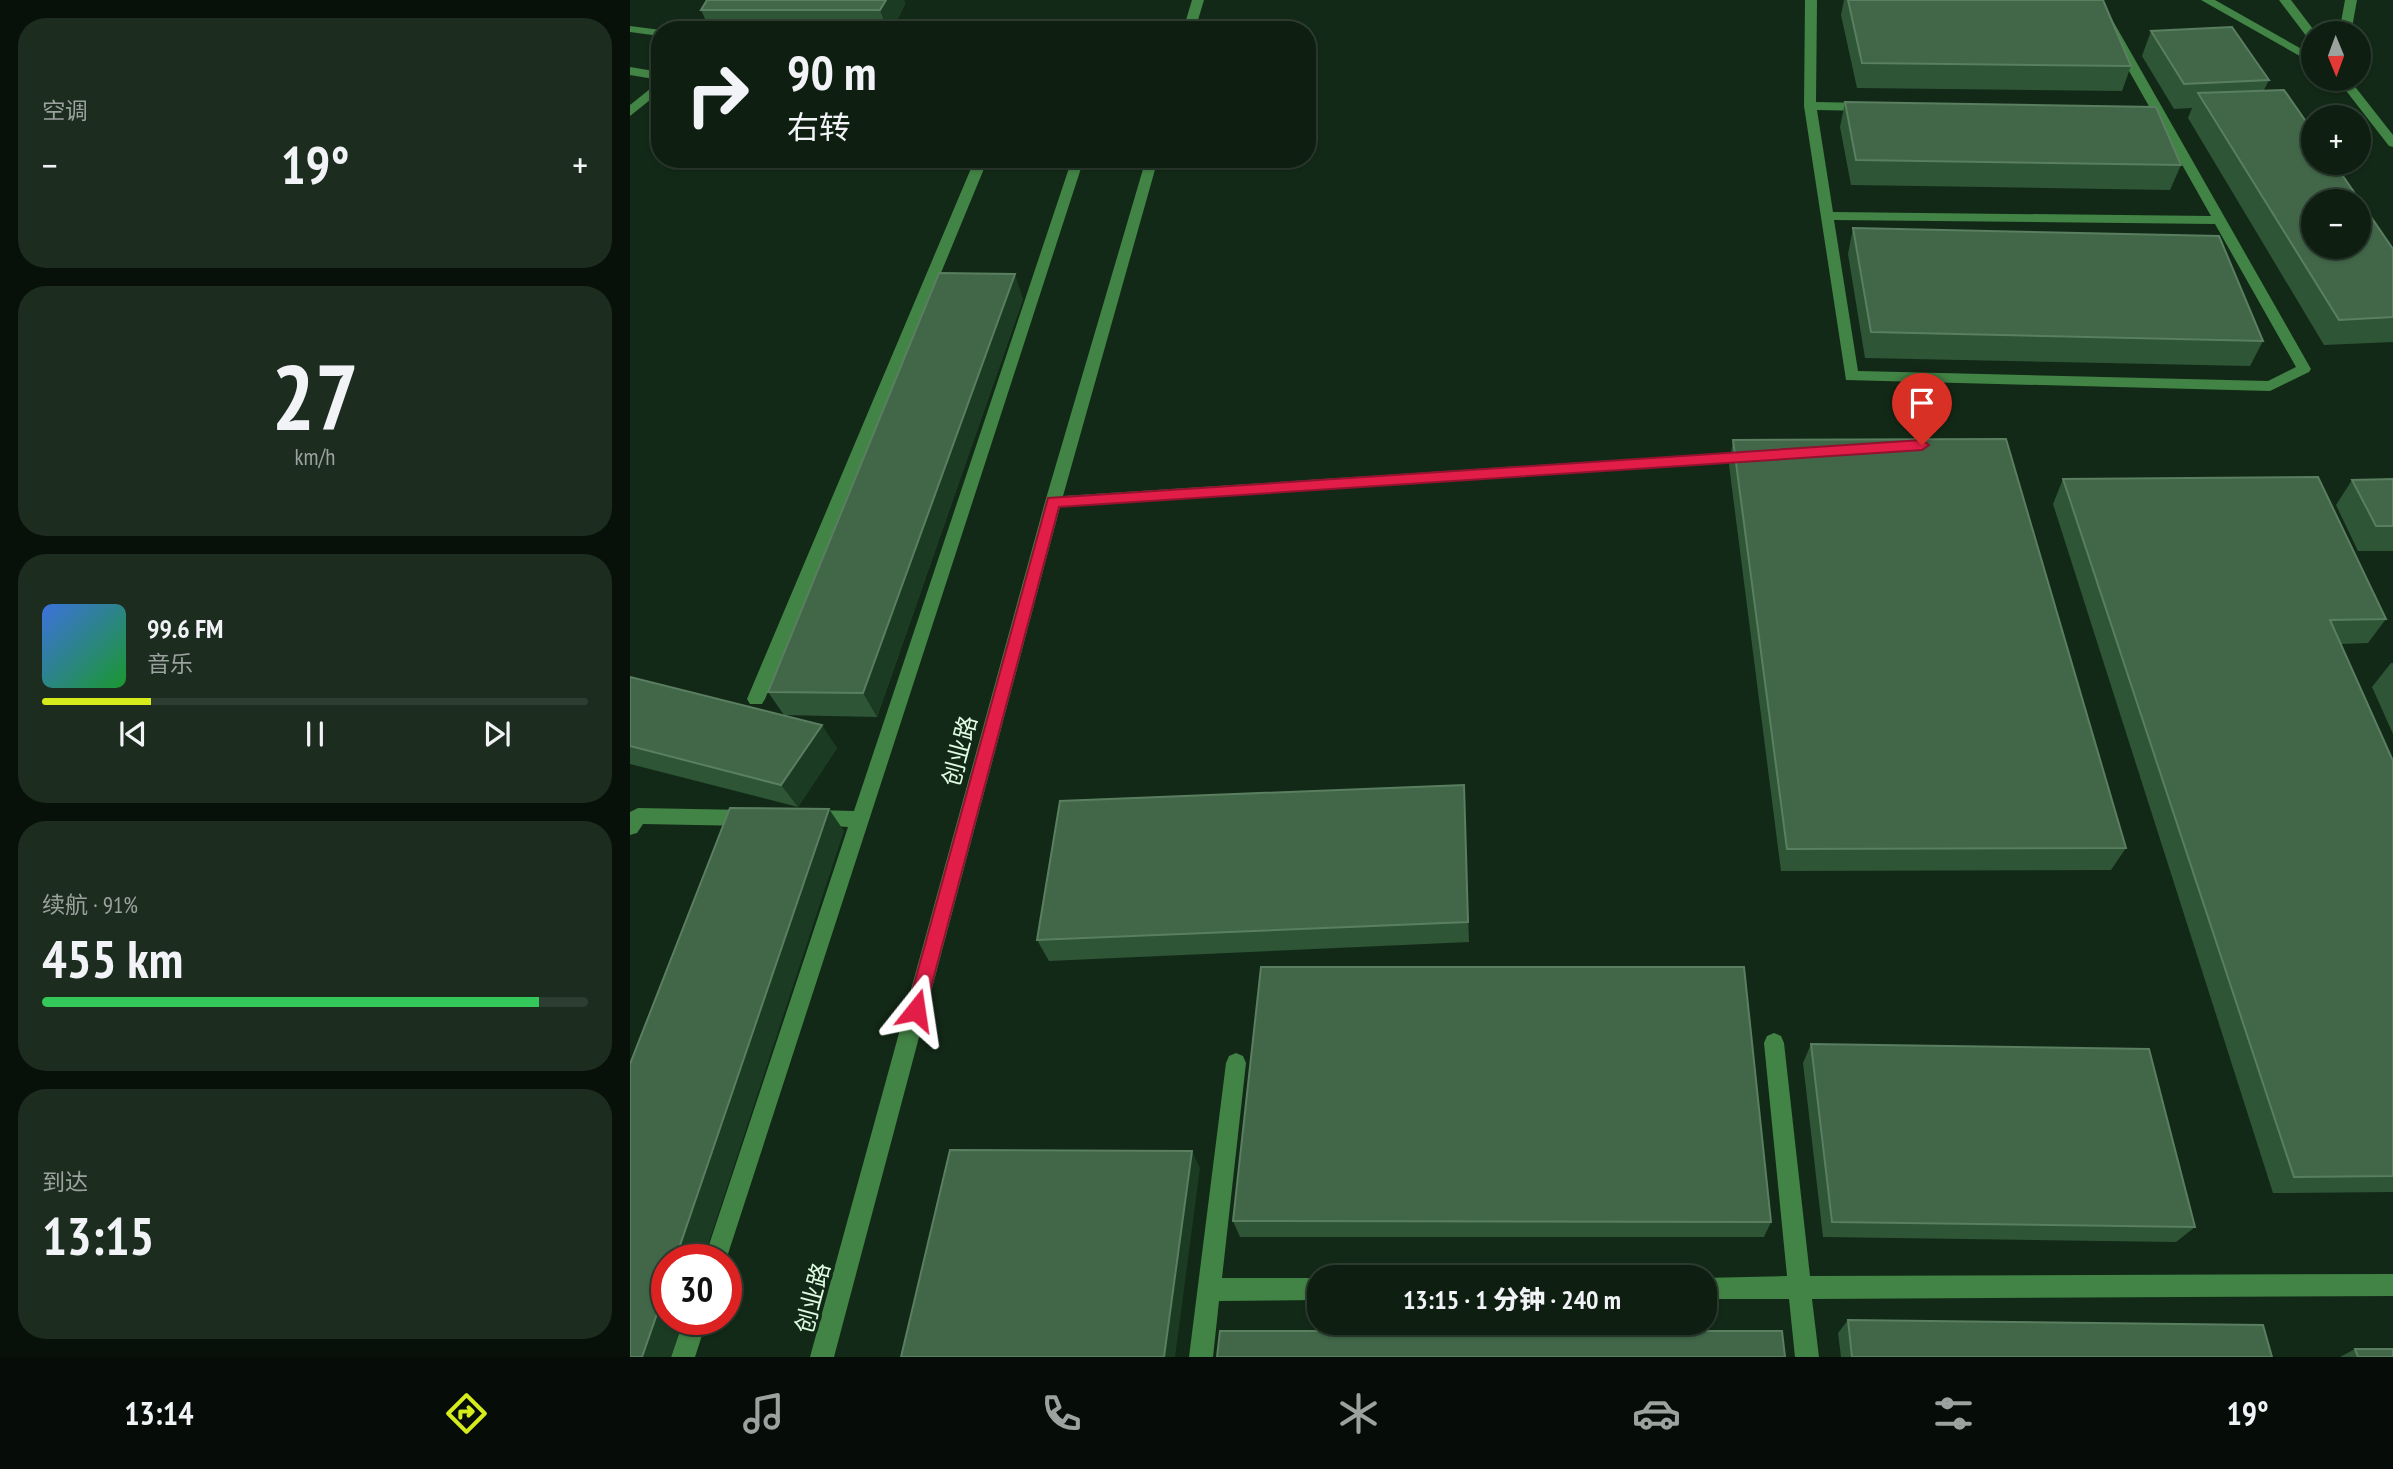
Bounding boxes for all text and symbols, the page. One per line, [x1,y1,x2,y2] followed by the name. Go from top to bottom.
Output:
[2301,21,2371,91] north arrow
[2301,21,2371,259] map controls
[787,40,876,104] text: 90 m
[672,49,763,140] icon: right
[42,96,88,125] text: 空调
[2301,105,2371,175] button: +
[787,106,851,148] text: 右转
[281,131,349,198] text: 19°
[42,140,58,189] text: −
[572,140,588,189] text: +
[2301,189,2371,259] button: −
[272,337,359,455] text: 27
[1892,373,1952,445] pin
[1903,384,1941,422] icon: arrive
[295,442,335,471] text: km/h
[147,612,223,645] text: 99.6 FM
[147,649,193,678] text: 音乐
[935,712,984,790] street label: 创业路
[114,715,152,753] icon: previous
[296,715,334,753] icon: pause
[478,715,516,753] icon: next
[42,890,138,919] text: 续航 · 91%
[42,925,183,992] text: 455 km
[879,973,953,1047] position arrow
[42,1167,88,1196] text: 到达
[42,1202,154,1269] text: 13:15
[651,1244,742,1335] speed limit sign: 30
[788,1259,837,1337] street label: 创业路
[1403,1283,1621,1316] text: 13:15 · 1 分钟 · 240 m
[442,1389,491,1438] icon: directions
[739,1389,788,1438] icon: music
[1037,1389,1086,1438] icon: phone
[1334,1389,1383,1438] icon: climate
[1632,1389,1681,1438] icon: car
[1929,1389,1978,1438] icon: filters
[124,1392,193,1434] text: 13:14
[2227,1392,2269,1434] text: 19°

